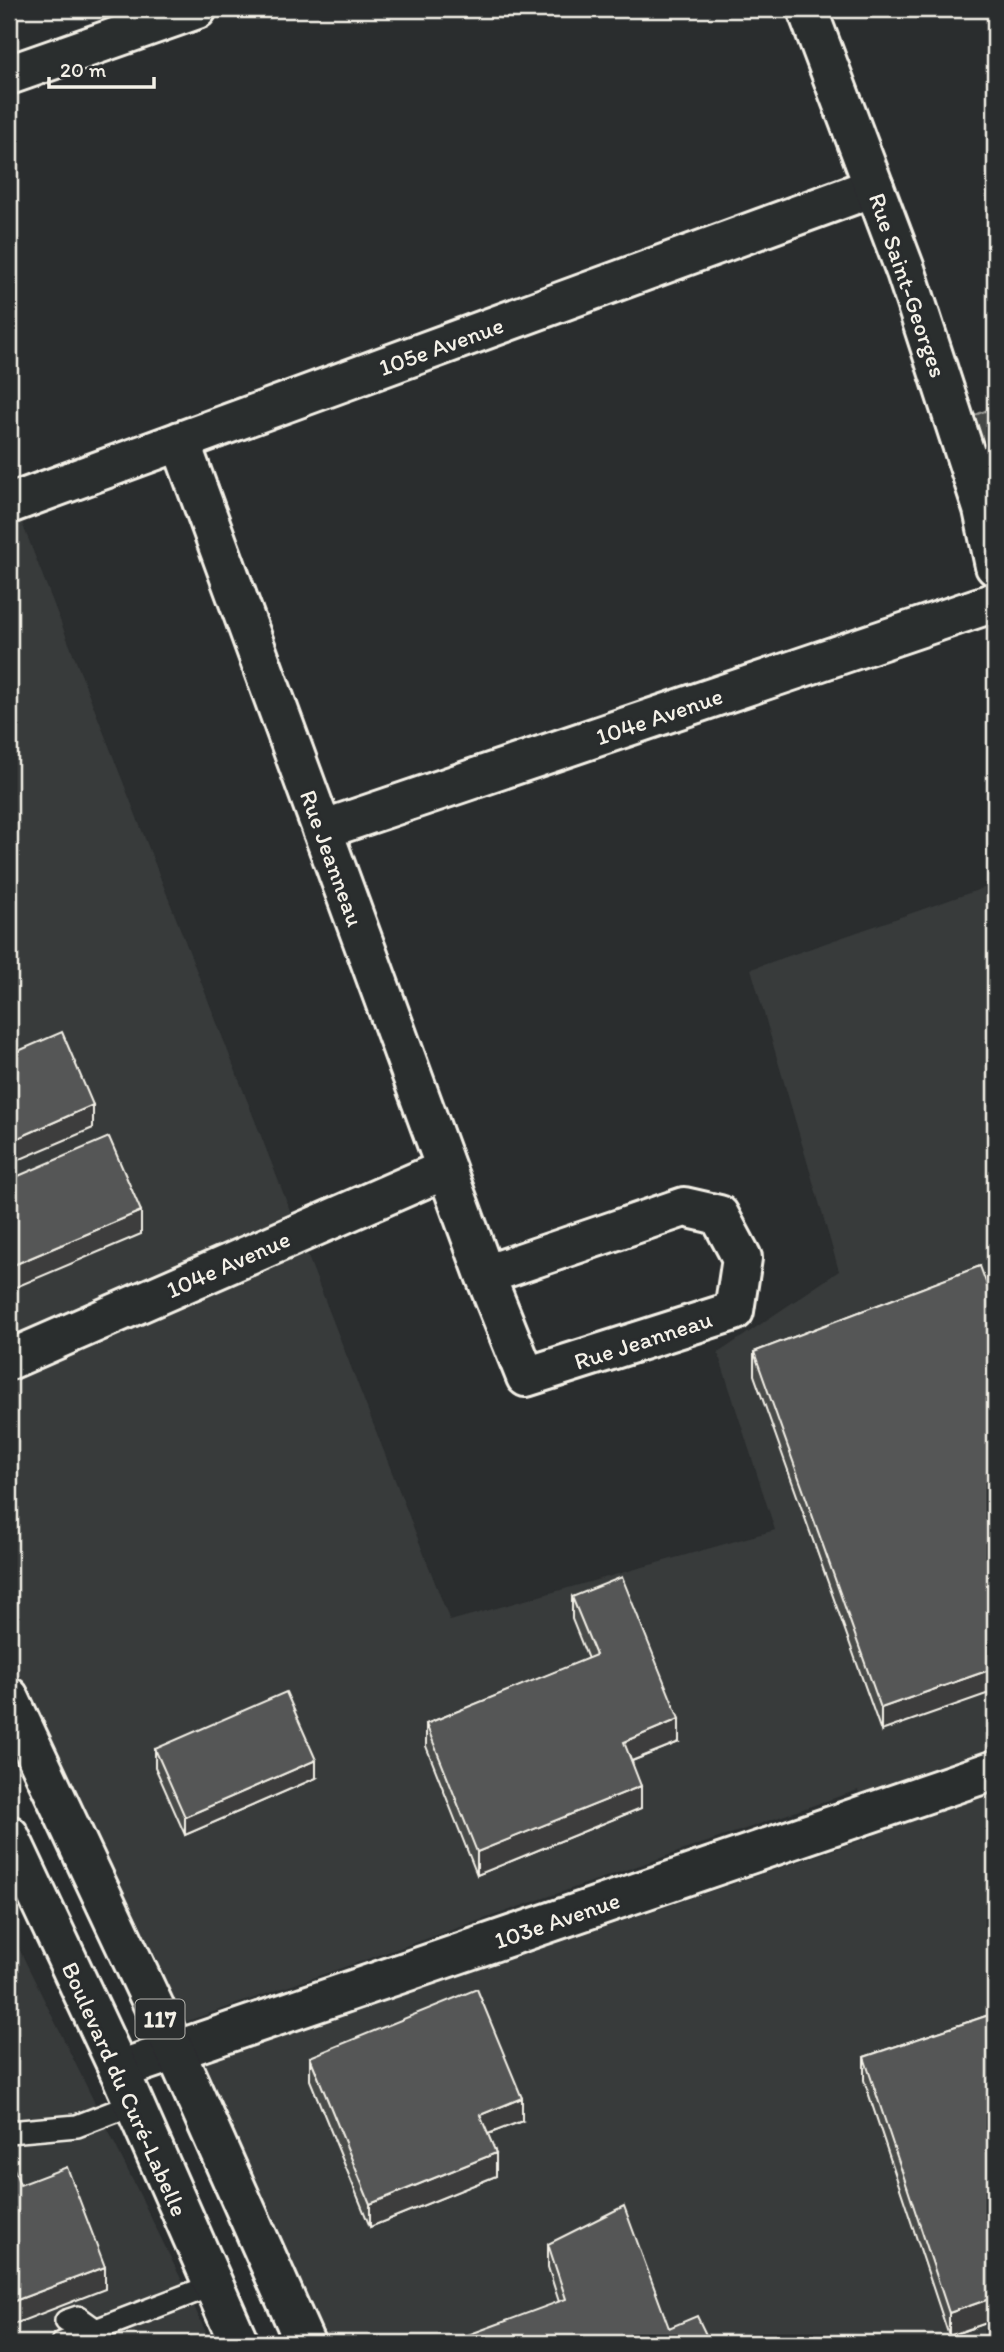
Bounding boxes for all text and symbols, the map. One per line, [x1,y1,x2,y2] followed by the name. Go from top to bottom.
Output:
[49,46,154,90] scale bar
[60,57,107,82] text: 20 m
[863,189,953,381] street label: Rue Saint-Georges
[375,310,507,382] street label: 105e Avenue
[592,681,726,751] street label: 104e Avenue
[294,786,370,930] street label: Rue Jeanneau
[162,1224,294,1304] street label: 104e Avenue
[570,1304,716,1376] street label: Rue Jeanneau
[490,1885,624,1955] street label: 103e Avenue
[56,1957,194,2221] street label: Boulevard du Curé-Labelle
[136,2000,184,2038] road number: 117

